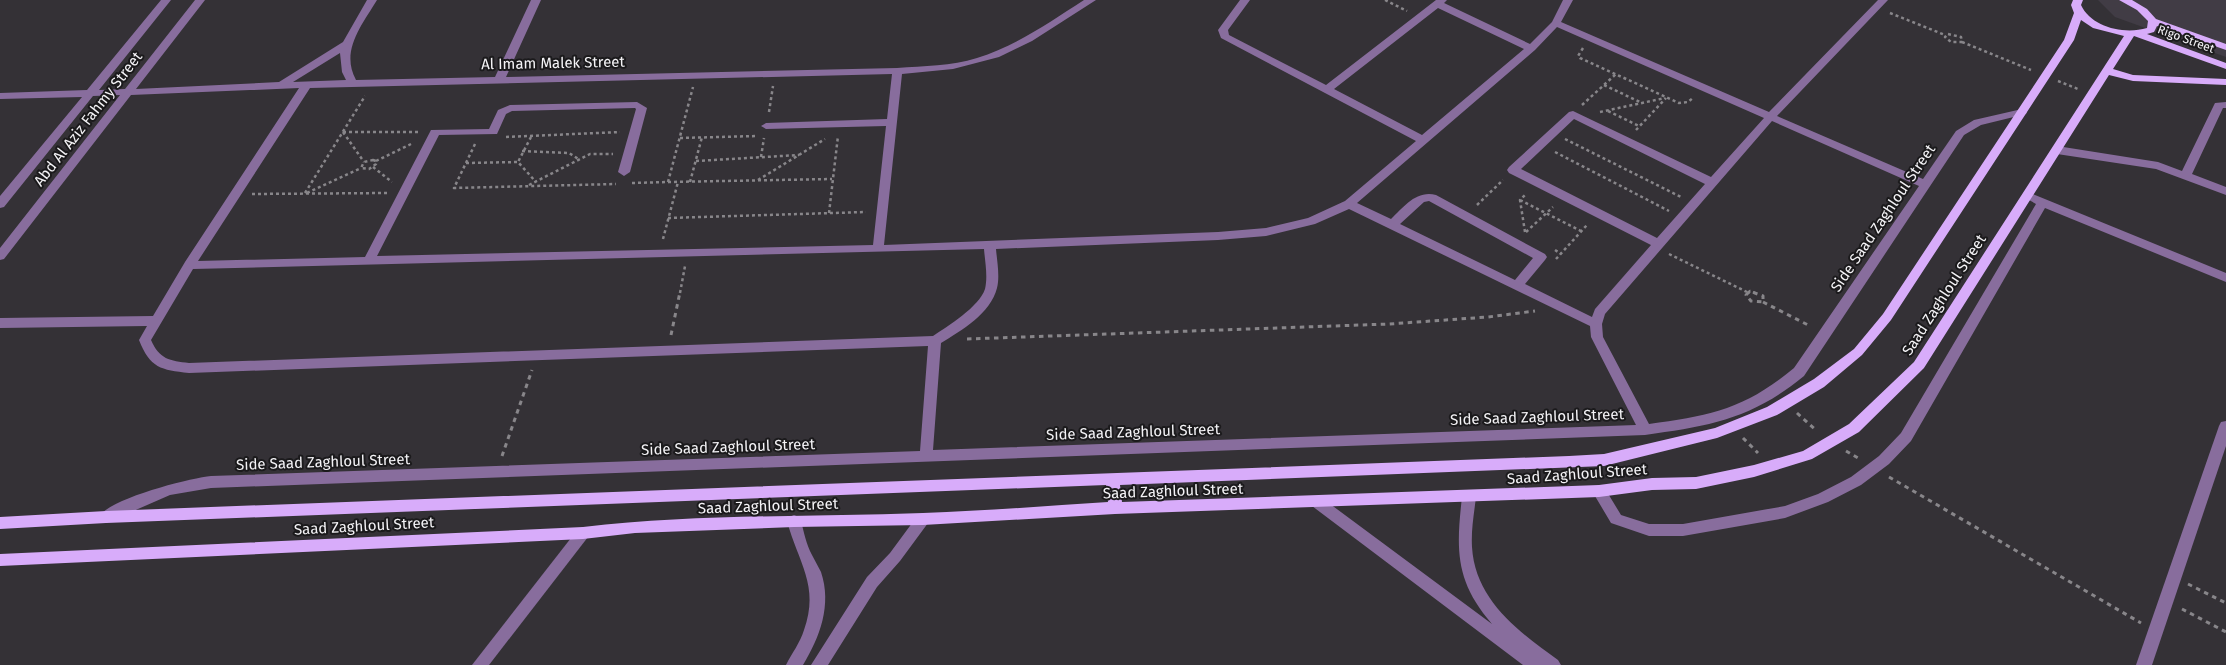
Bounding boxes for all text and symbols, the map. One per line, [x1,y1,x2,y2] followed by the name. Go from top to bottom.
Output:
[2156,22,2217,56] street label: Rigo Street
[30,48,146,190] street label: Abd Al Aziz Fahmy Street
[481,53,626,73] street label: Al Imam Malek Street
[1827,140,1939,295] street label: Side Saad Zaghloul Street
[1898,231,1990,359] street label: Saad Zaghloul Street
[1450,405,1625,429] street label: Side Saad Zaghloul Street
[1046,420,1221,444] street label: Side Saad Zaghloul Street
[641,435,816,459] street label: Side Saad Zaghloul Street
[236,450,411,474] street label: Side Saad Zaghloul Street
[1506,460,1648,488] street label: Saad Zaghloul Street
[1103,480,1244,502] street label: Saad Zaghloul Street
[698,495,839,517] street label: Saad Zaghloul Street
[293,513,435,539] street label: Saad Zaghloul Street

